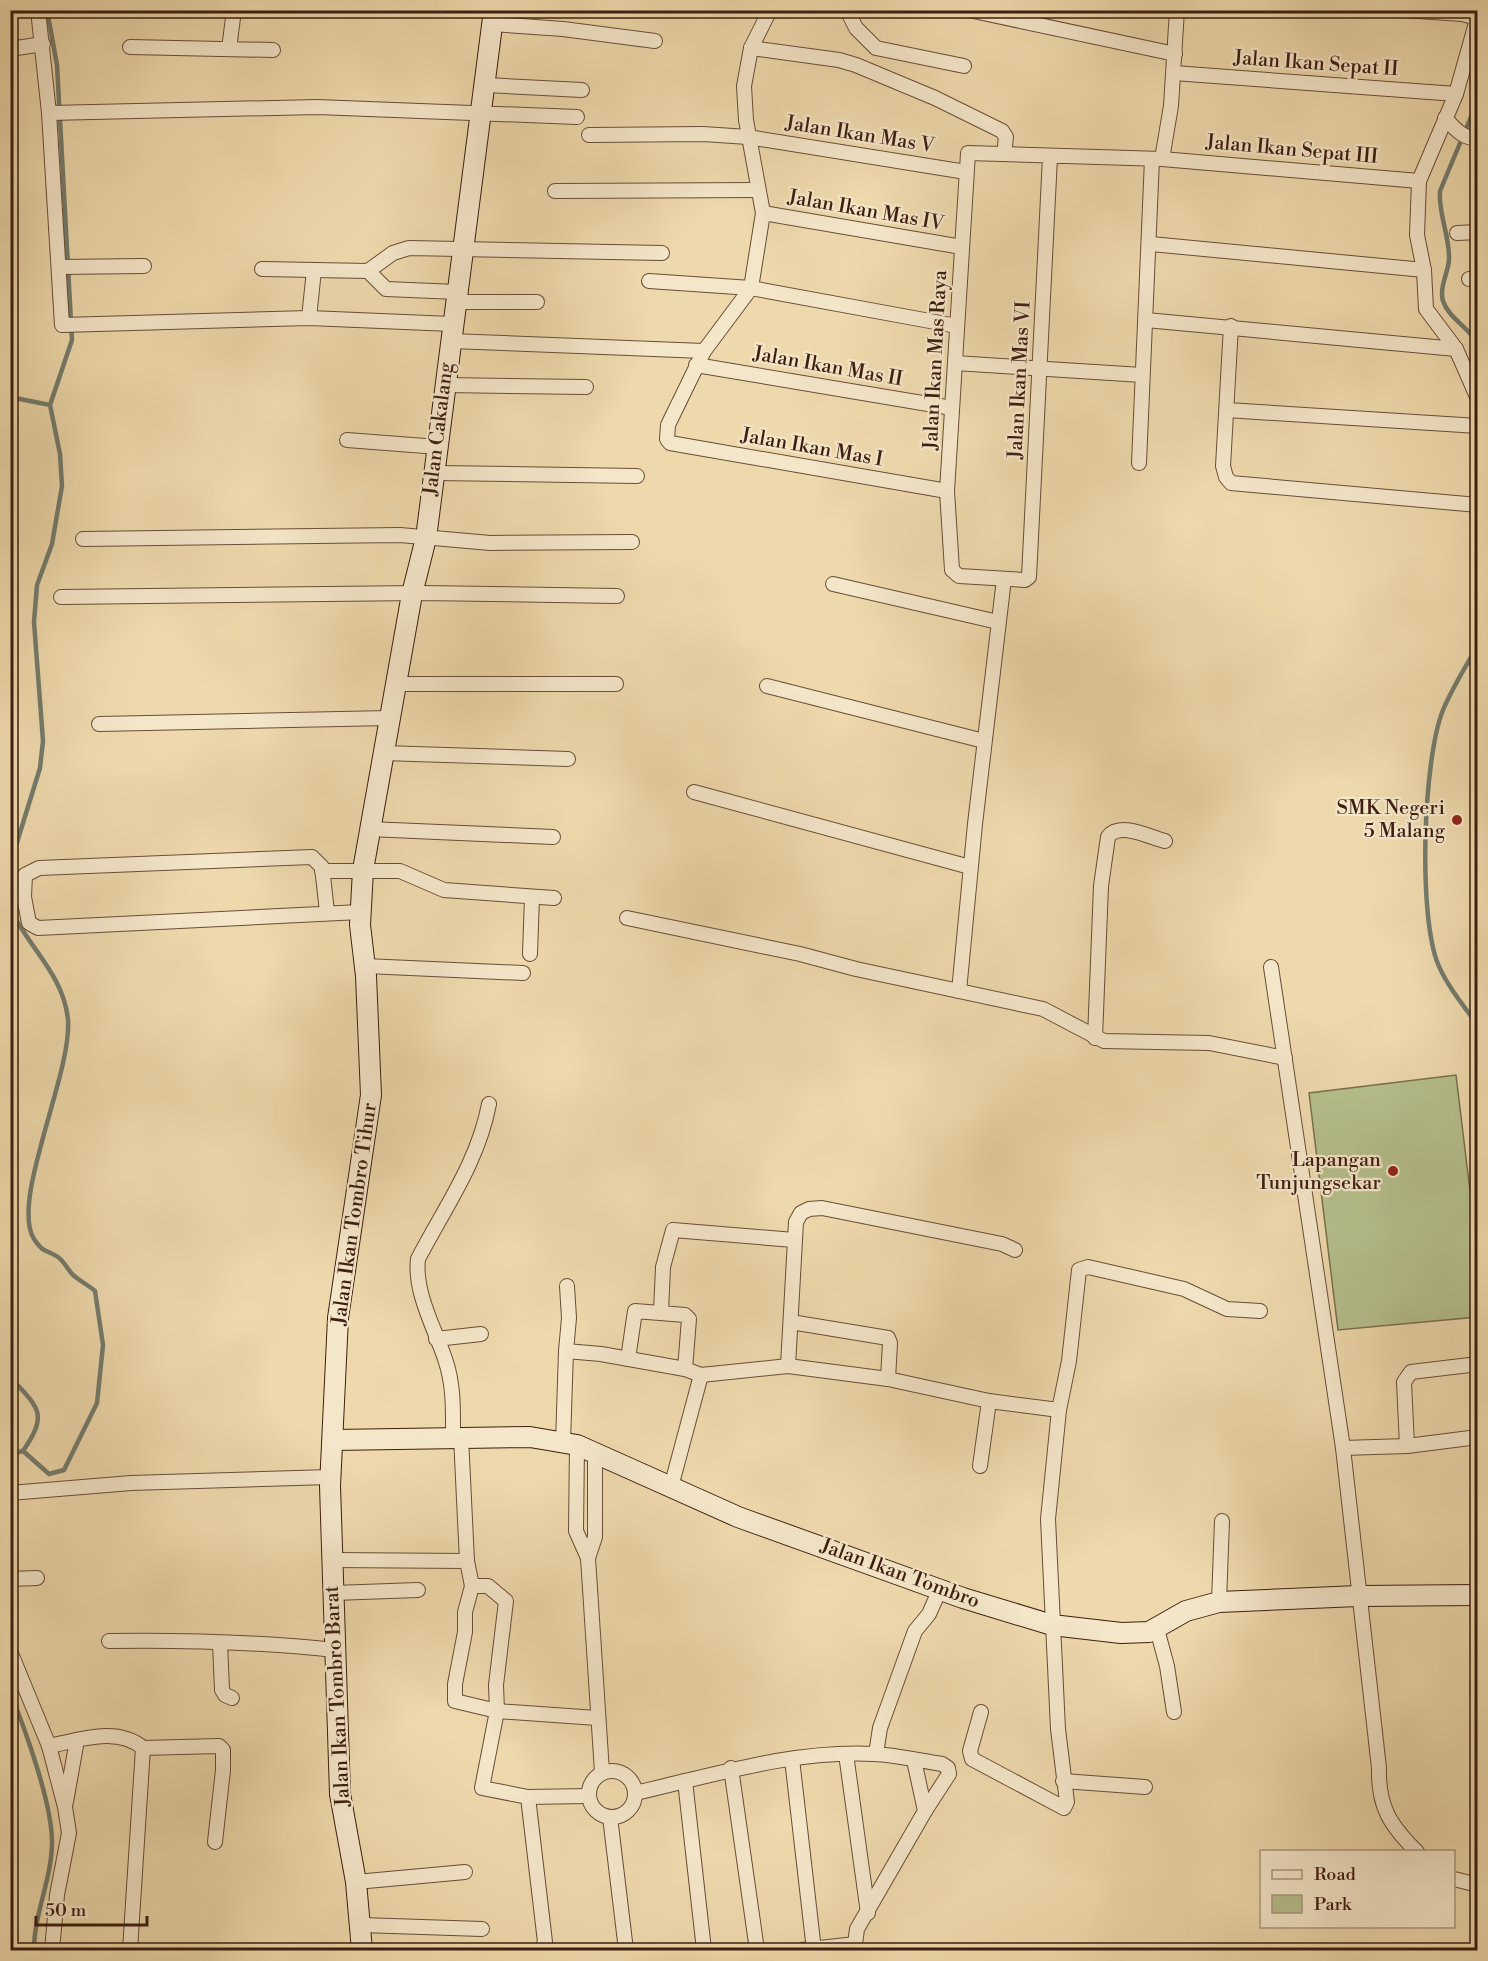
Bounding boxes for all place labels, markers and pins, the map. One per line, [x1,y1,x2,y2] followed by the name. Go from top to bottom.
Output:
[1337,796,1446,844] place label: SMK Negeri 5 Malang
[1450,813,1464,827] marker: SMK Negeri 5 Malang
[1256,1148,1381,1196] place label: Lapangan Tunjungsekar
[1386,1164,1400,1178] marker: Lapangan Tunjungsekar

